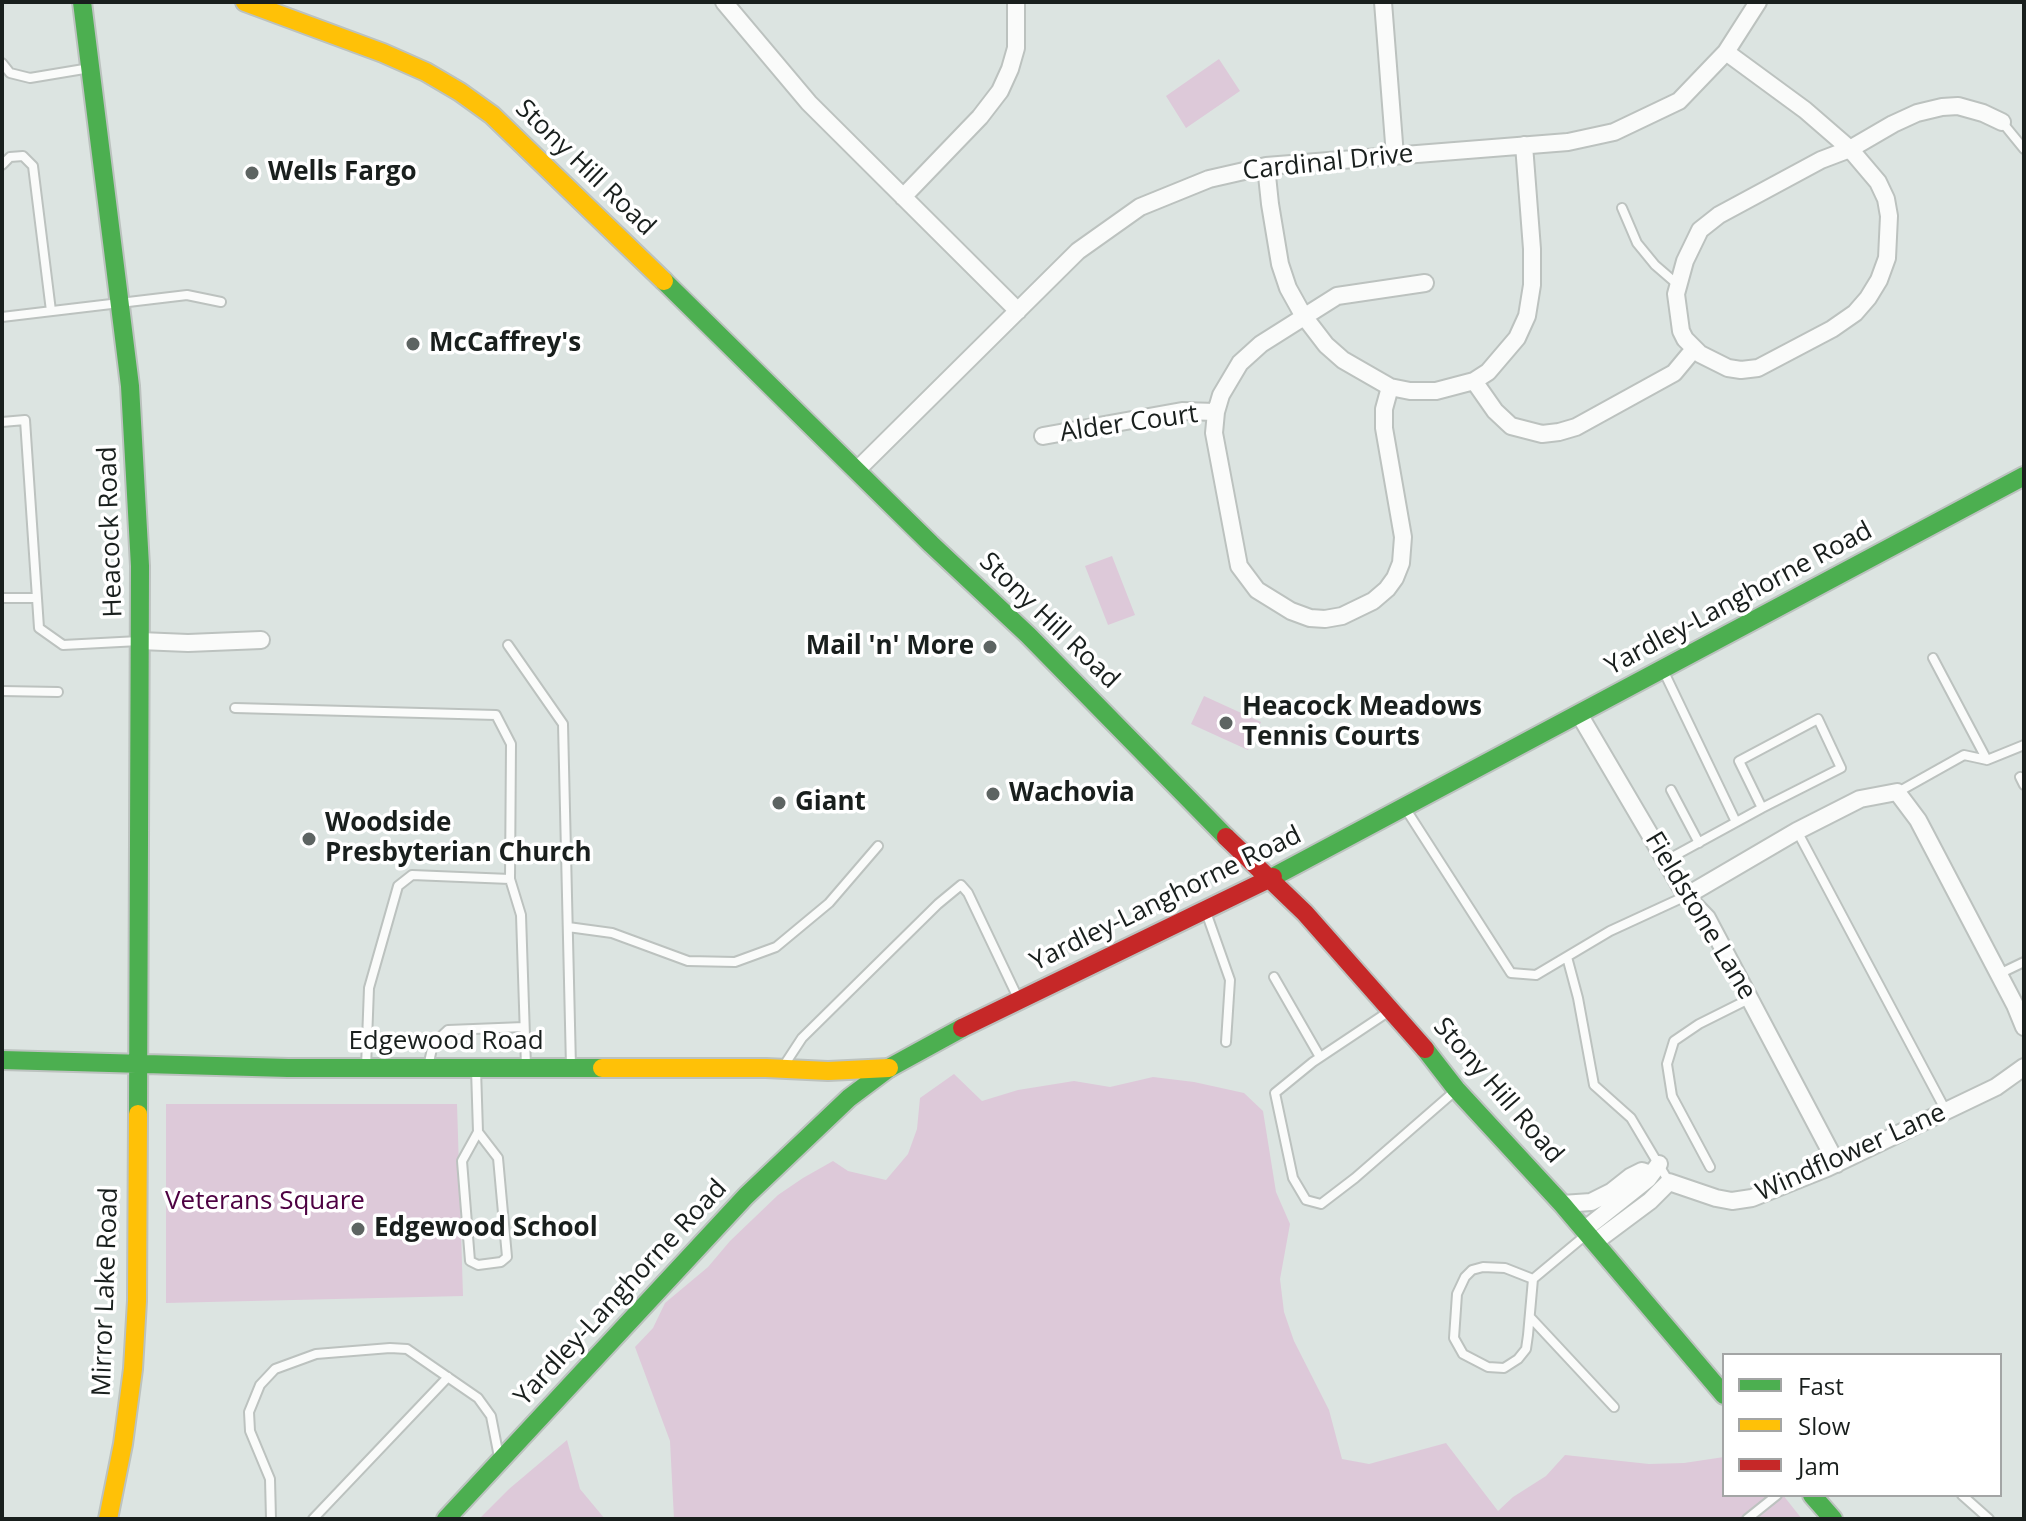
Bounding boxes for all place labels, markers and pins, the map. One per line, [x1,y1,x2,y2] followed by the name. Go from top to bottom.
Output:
[268,157,417,189] place label: Wells Fargo
[243,164,261,182] marker: Wells Fargo
[429,328,581,360] place label: McCaffrey's
[404,335,422,353] marker: McCaffrey's
[806,631,974,663] place label: Mail 'n' More
[981,638,999,656] marker: Mail 'n' More
[1242,692,1482,754] place label: Heacock Meadows Tennis Courts
[1217,714,1235,732] marker: Heacock Meadows Tennis Courts
[1009,778,1135,810] place label: Wachovia
[984,785,1002,803] marker: Wachovia
[795,787,866,819] place label: Giant
[770,794,788,812] marker: Giant
[325,808,592,870] place label: Woodside Presbyterian Church
[300,830,318,848] marker: Woodside Presbyterian Church
[374,1213,598,1245] place label: Edgewood School
[349,1220,367,1238] marker: Edgewood School

